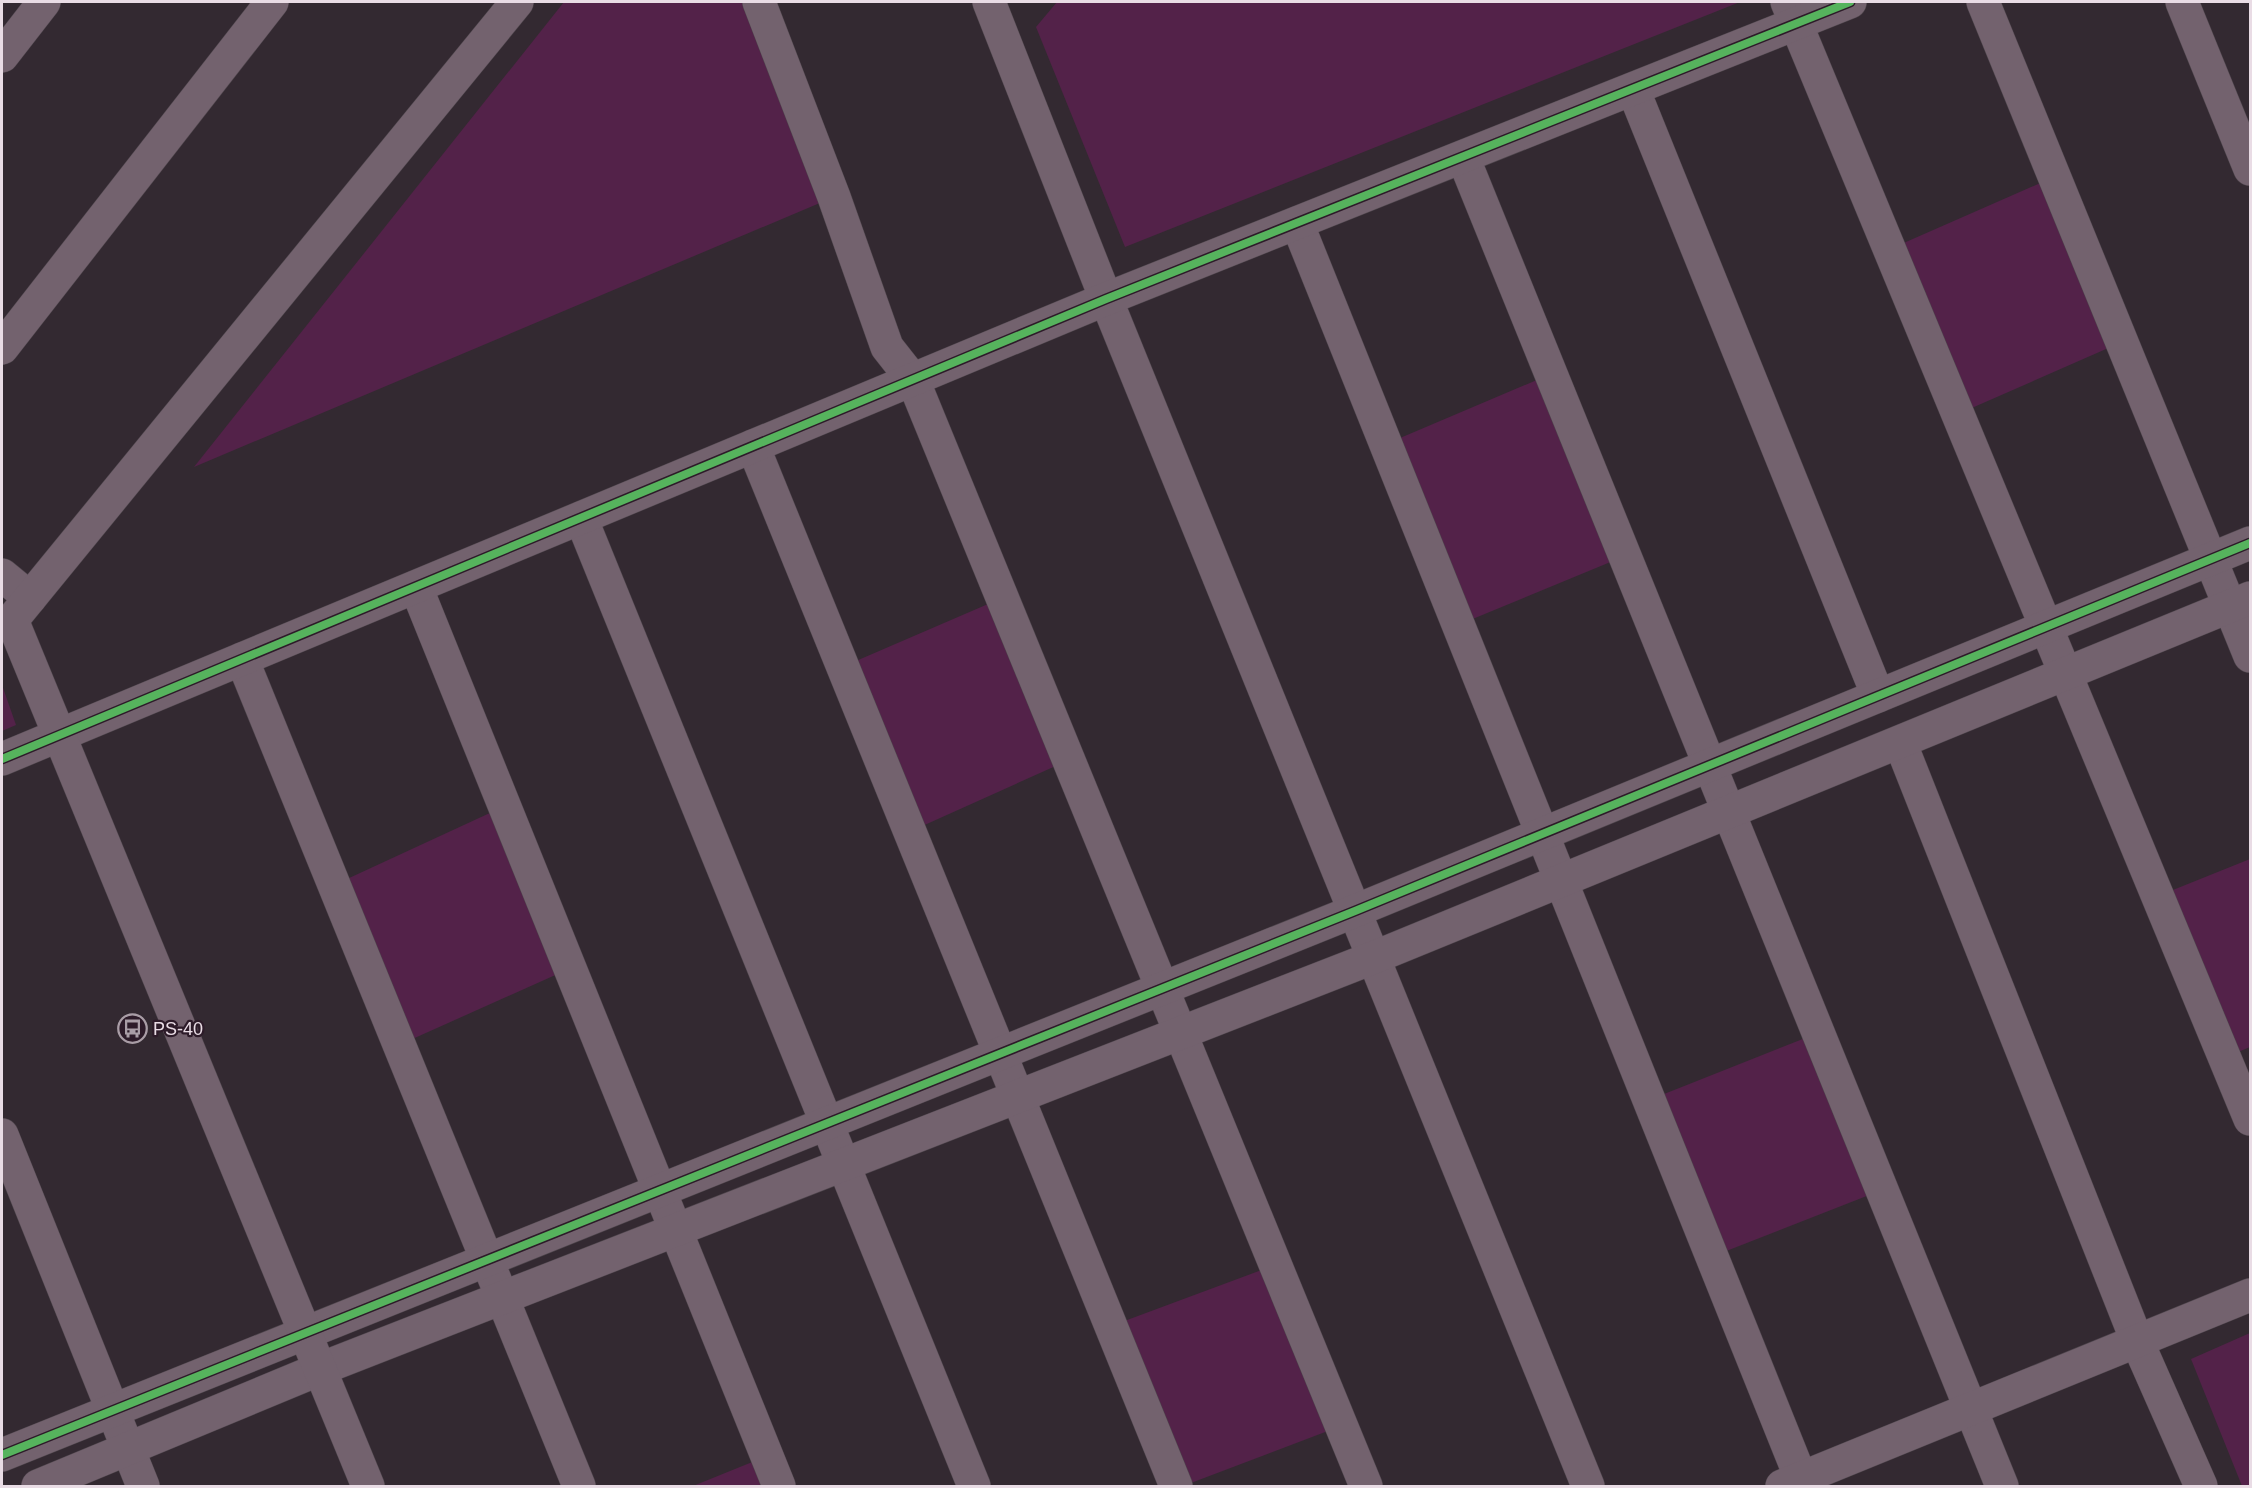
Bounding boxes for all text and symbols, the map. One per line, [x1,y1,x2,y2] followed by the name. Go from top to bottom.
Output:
[116,1013,148,1045] bus stop icon: PS-40
[153,1019,203,1039] place label: PS-40

